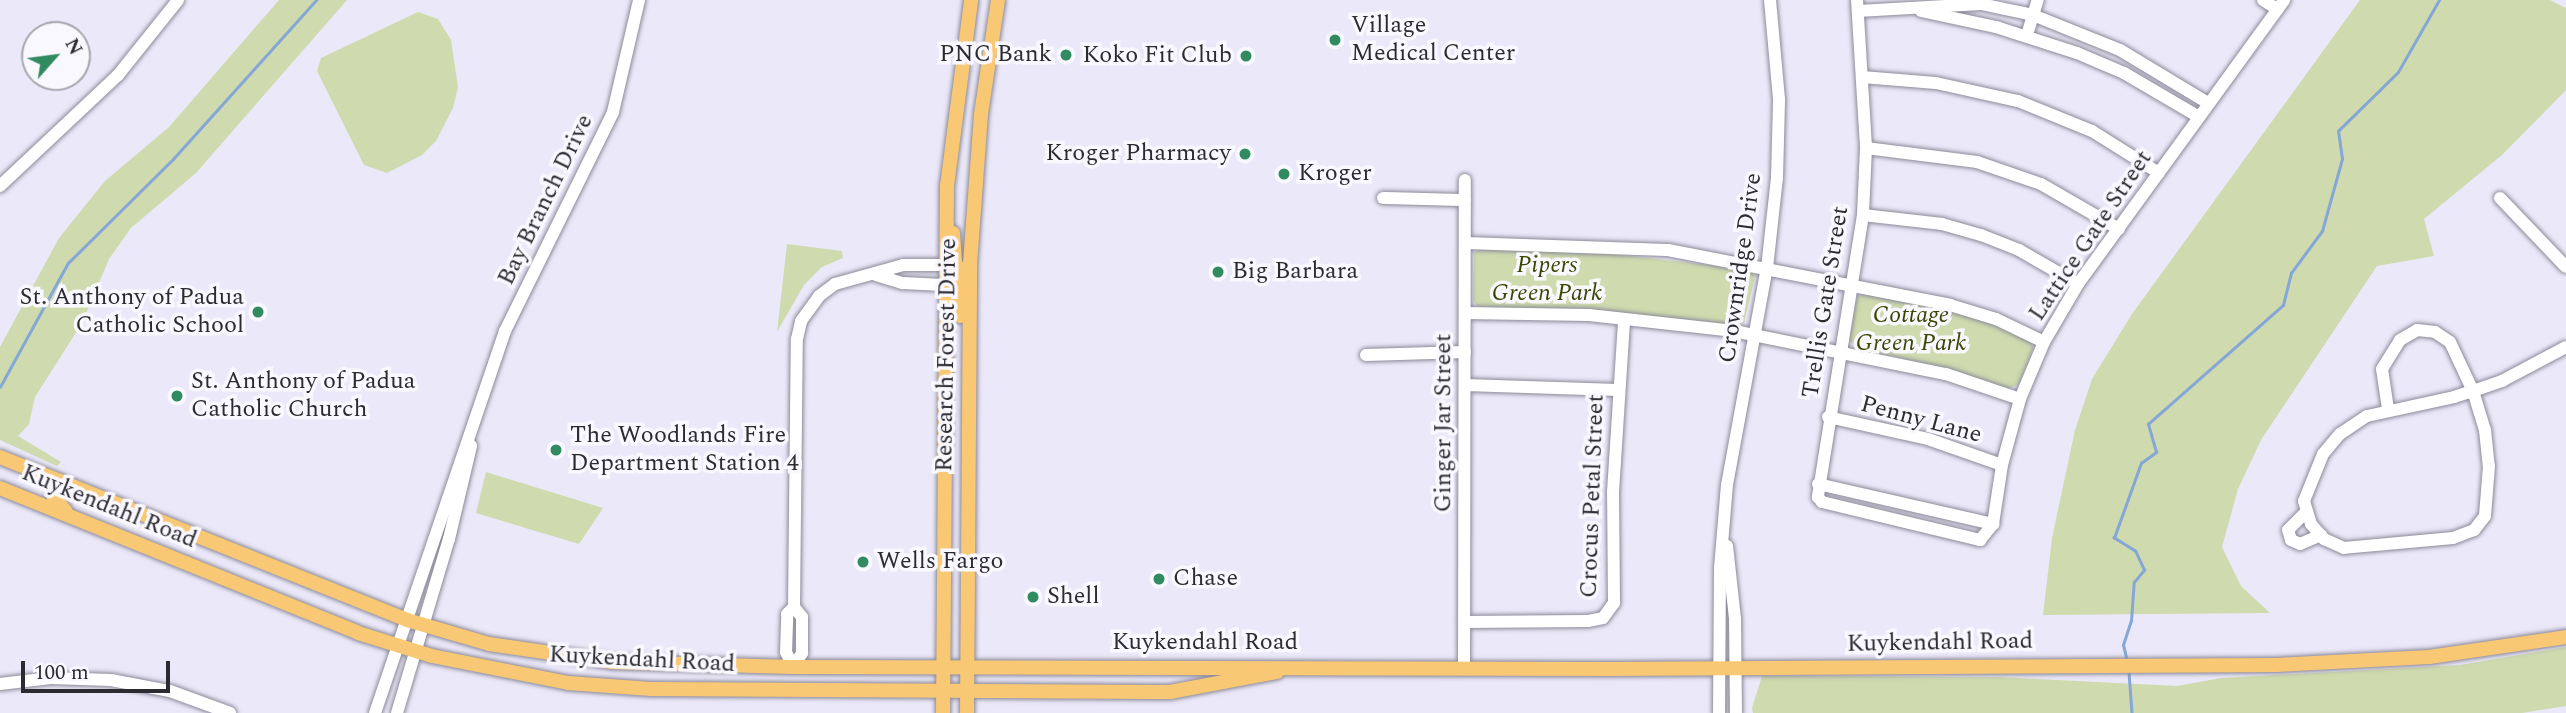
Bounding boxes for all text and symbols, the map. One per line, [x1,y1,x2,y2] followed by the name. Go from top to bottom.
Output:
[1351,12,1515,68] place label: Village Medical Center
[21,21,91,91] north arrow
[1325,30,1345,50] marker: Village Medical Center
[57,33,90,60] text: N
[939,41,1052,69] place label: PNC Bank
[1083,42,1232,70] place label: Koko Fit Club
[1058,47,1074,63] marker: PNC Bank
[1238,48,1254,64] marker: Koko Fit Club
[492,110,600,290] street label: Bay Branch Drive
[1046,140,1231,168] place label: Kroger Pharmacy
[2023,145,2159,327] street label: Lattice Gate Street
[1237,146,1253,162] marker: Kroger Pharmacy
[1298,160,1372,188] place label: Kroger
[1276,166,1292,182] marker: Kroger
[1713,171,1769,365] street label: Crownridge Drive
[1797,204,1855,400] street label: Trellis Gate Street
[931,238,963,472] street label: Research Forest Drive
[1492,252,1602,308] park label: Pipers Green Park
[1232,258,1358,286] place label: Big Barbara
[1210,264,1226,280] marker: Big Barbara
[20,284,244,340] place label: St. Anthony of Padua Catholic School
[1856,302,1966,358] park label: Cottage Green Park
[250,304,266,320] marker: St. Anthony of Padua Catholic School
[1430,334,1458,512] street label: Ginger Jar Street
[191,368,415,424] place label: St. Anthony of Padua Catholic Church
[169,388,185,404] marker: St. Anthony of Padua Catholic Church
[1857,390,1985,450] street label: Penny Lane
[1575,394,1611,598] street label: Crocus Petal Street
[570,422,799,478] place label: The Woodlands Fire Department Station 4
[548,442,564,458] marker: The Woodlands Fire Department Station 4
[17,459,201,555] street label: Kuykendahl Road
[877,548,1004,576] place label: Wells Fargo
[855,554,871,570] marker: Wells Fargo
[1173,565,1238,593] place label: Chase
[1151,571,1167,587] marker: Chase
[1047,583,1099,611] place label: Shell
[1025,589,1041,605] marker: Shell
[1847,627,2033,659] street label: Kuykendahl Road
[1112,629,1298,657] street label: Kuykendahl Road
[548,641,736,679] street label: Kuykendahl Road
[24,646,173,690] scale bar
[34,657,89,689] text: 100 m

